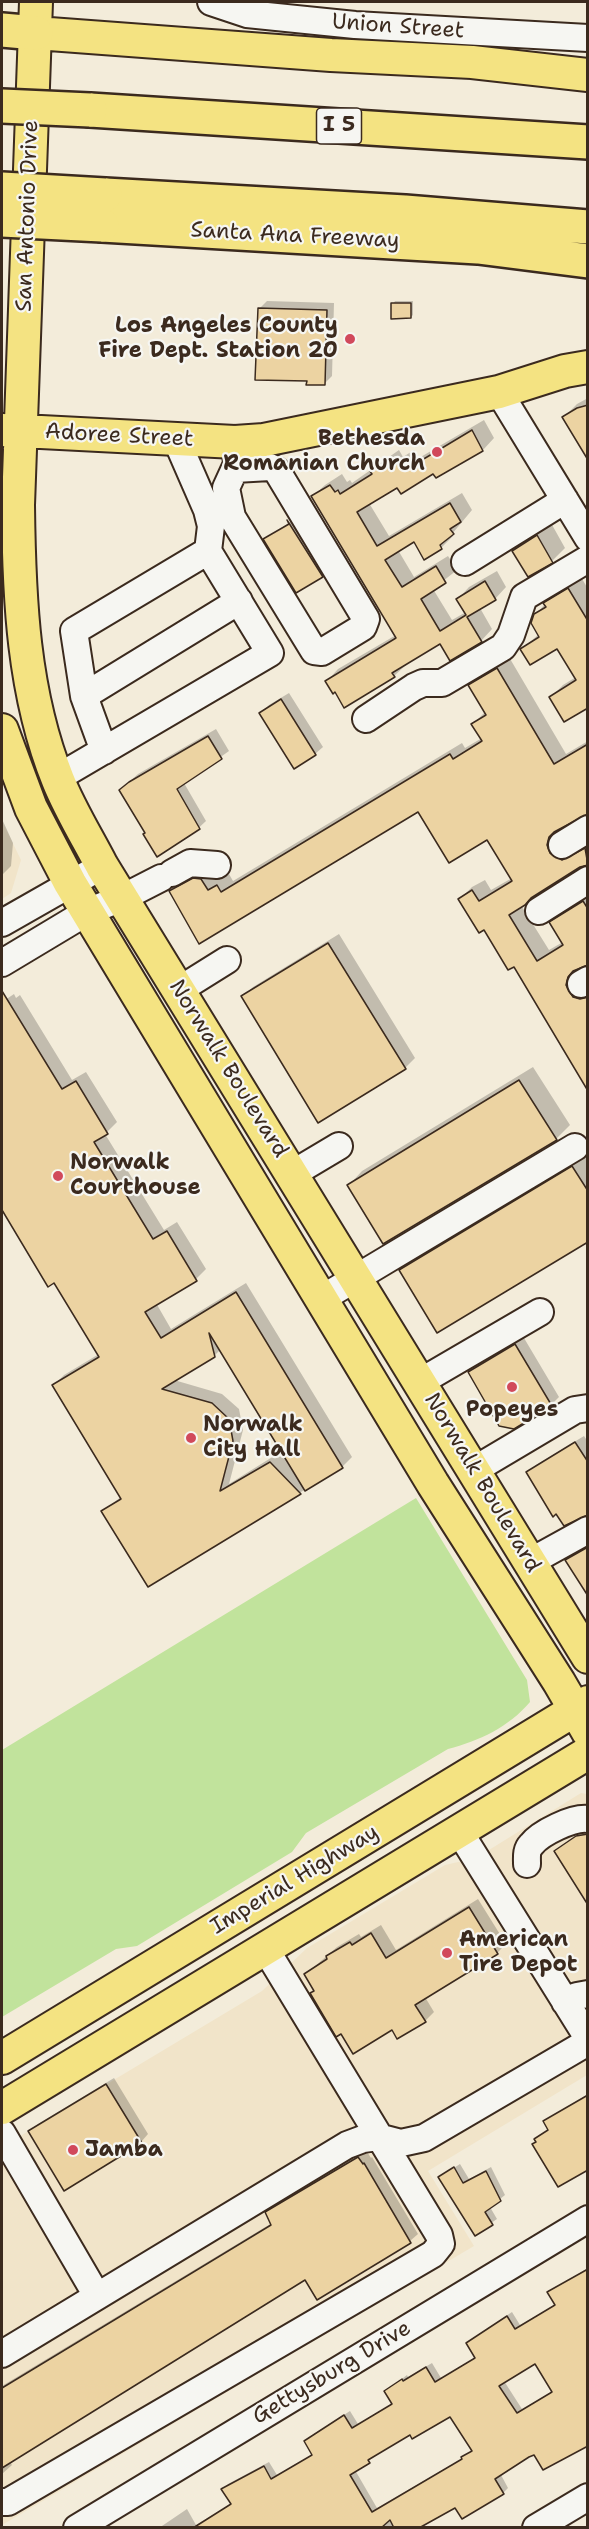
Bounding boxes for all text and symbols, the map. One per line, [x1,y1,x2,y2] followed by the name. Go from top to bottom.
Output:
[331,9,465,45] street label: Union Street
[316,108,362,144] road number: I 5
[11,120,45,312] street label: San Antonio Drive
[190,217,400,255] street label: Santa Ana Freeway
[98,313,338,364] place label: Los Angeles County Fire Dept. Station 20
[343,332,357,346] marker: Los Angeles County Fire Dept. Station 20
[44,419,194,453] street label: Adoree Street
[223,426,425,478] place label: Bethesda Romanian Church
[430,445,444,459] marker: Bethesda Romanian Church
[163,975,293,1163] street label: Norwalk Boulevard
[70,1150,201,1202] place label: Norwalk Courthouse
[51,1169,65,1183] marker: Norwalk Courthouse
[505,1380,519,1394] marker: Popeyes
[418,1388,546,1578] street label: Norwalk Boulevard
[466,1397,558,1423] place label: Popeyes
[203,1412,303,1464] place label: Norwalk City Hall
[184,1431,198,1445] marker: Norwalk City Hall
[206,1819,384,1941] street label: Imperial Highway
[459,1927,577,1978] place label: American Tire Depot
[440,1946,454,1960] marker: American Tire Depot
[85,2137,163,2163] place label: Jamba
[66,2143,80,2157] marker: Jamba
[248,2315,416,2431] street label: Gettysburg Drive

